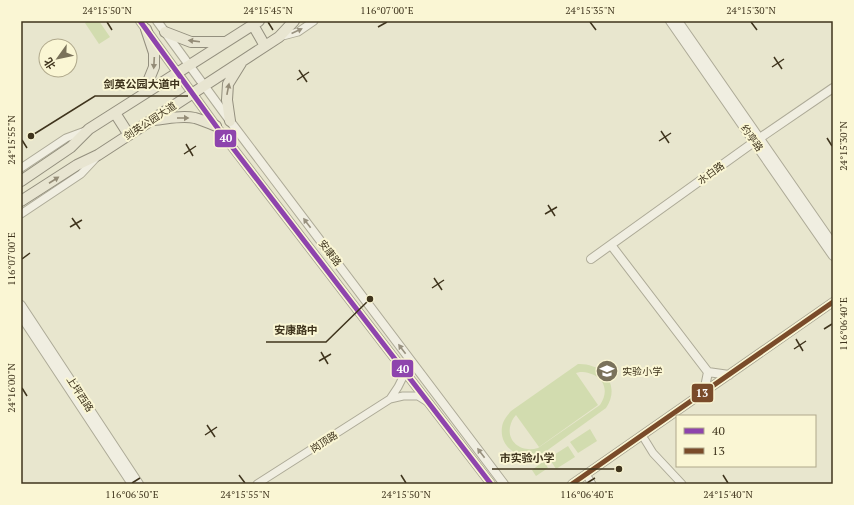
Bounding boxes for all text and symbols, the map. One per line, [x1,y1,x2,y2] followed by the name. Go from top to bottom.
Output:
[82,4,132,17] text: 24°15'50"N
[243,4,293,17] text: 24°15'45"N
[360,4,414,17] text: 116°07'00"E
[565,4,615,17] text: 24°15'35"N
[726,4,776,17] text: 24°15'30"N
[292,28,303,34] one-way arrow
[38,38,78,78] north arrow
[187,38,200,44] one-way arrow
[41,55,58,72] text: 北
[150,57,157,69] one-way arrow
[95,73,188,96] callout: 剑英公园大道中
[104,77,181,91] text: 剑英公园大道中
[226,82,232,95] one-way arrow
[121,99,179,143] street label: 剑英公园大道
[5,115,18,165] text: 24°15'55"N
[177,115,190,121] one-way arrow
[837,121,850,171] text: 24°15'30"N
[738,122,766,154] street label: 约亭路
[214,129,237,148] line badge: 40
[220,131,232,145] text: 40
[695,159,727,187] street label: 水白路
[48,176,59,184] one-way arrow
[303,218,311,229] one-way arrow
[5,232,18,286] text: 116°07'00"E
[316,237,344,269] street label: 安康路
[837,297,850,351] text: 116°06'40"E
[266,319,326,342] callout: 安康路中
[274,323,318,337] text: 安康路中
[398,344,406,355] one-way arrow
[594,358,620,384] school or university icon: 实验小学
[391,359,414,378] line badge: 40
[397,362,409,376] text: 40
[5,363,18,413] text: 24°16'00"N
[622,365,662,378] place label: 实验小学
[64,374,96,414] street label: 上坪西路
[691,383,714,403] line badge: 13
[696,386,708,400] text: 13
[676,415,816,467] legend
[712,423,725,438] text: 40
[308,429,340,455] street label: 岗顶路
[712,443,725,458] text: 13
[492,446,563,469] callout: 市实验小学
[476,447,485,458] one-way arrow
[500,451,555,465] text: 市实验小学
[105,488,159,501] text: 116°06'50"E
[220,488,270,501] text: 24°15'55"N
[381,488,431,501] text: 24°15'50"N
[560,488,614,501] text: 116°06'40"E
[703,488,753,501] text: 24°15'40"N

